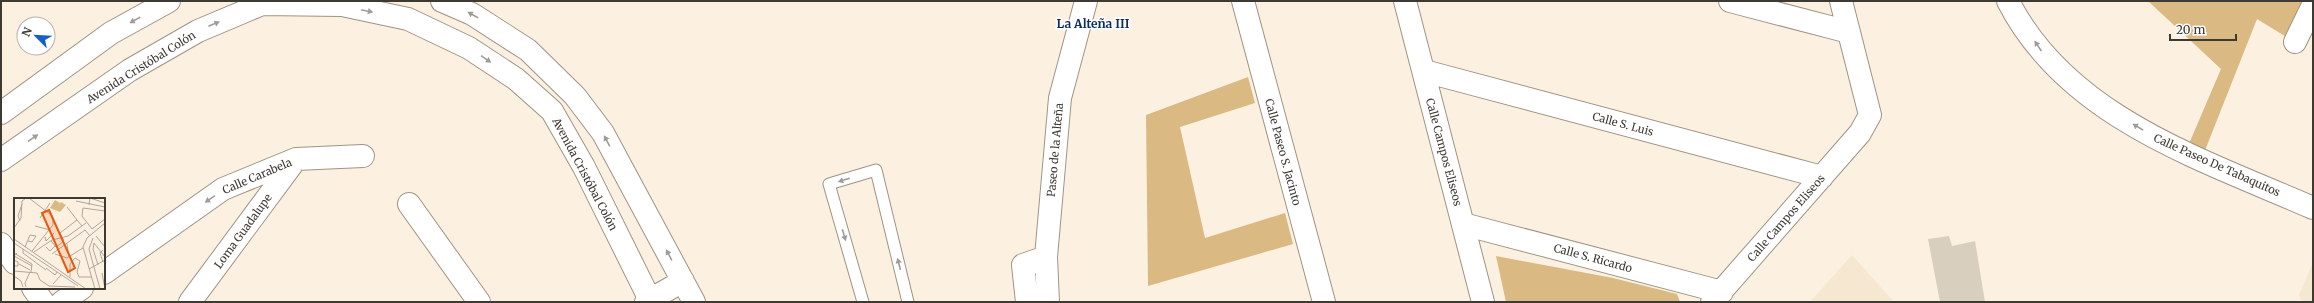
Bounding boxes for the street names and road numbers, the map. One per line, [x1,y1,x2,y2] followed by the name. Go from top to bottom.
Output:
[83,27,199,107] street label: Avenida Cristóbal Colón
[1262,97,1304,207] street label: Calle Paseo S. Jacinto
[1423,97,1465,207] street label: Calle Campos Eliseos
[1044,102,1066,198] street label: Paseo de la Alteña
[1591,109,1655,139] street label: Calle S. Luis
[549,114,621,233] street label: Avenida Cristóbal Colón
[2152,131,2282,199] street label: Calle Paseo De Tabaquitos
[220,155,294,197] street label: Calle Carabela
[1744,172,1828,264] street label: Calle Campos Eliseos
[211,191,275,271] street label: Loma Guadalupe
[1552,241,1634,275] street label: Calle S. Ricardo

